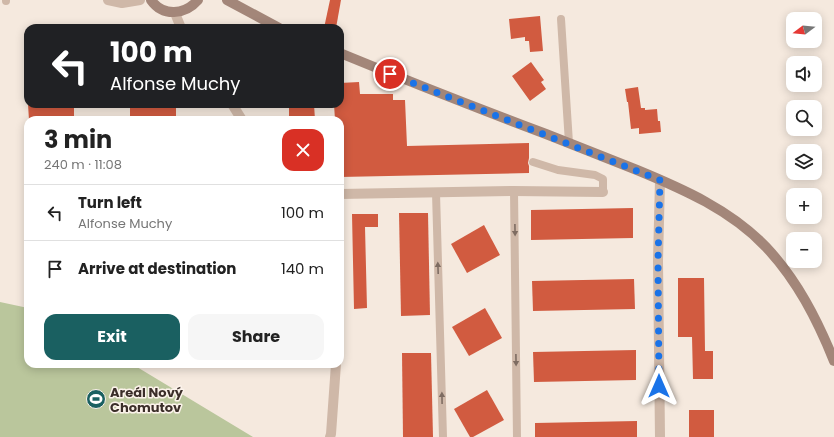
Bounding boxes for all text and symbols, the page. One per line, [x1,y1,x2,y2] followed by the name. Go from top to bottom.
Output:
[786,12,822,48] north arrow
[786,12,822,268] map controls
[110,33,193,72] text: 100 m
[44,40,96,92] icon: left
[786,56,822,92] button: sound
[373,57,407,91] pin
[379,63,401,85] icon: arrive
[110,71,240,96] text: Alfonse Muchy
[786,100,822,136] button: search
[44,123,112,156] text: 3 min
[282,129,324,171] button: close
[786,144,822,180] button: layers
[44,155,122,174] text: 240 m · 11:08
[786,188,822,224] button: +
[78,192,142,213] text: Turn left
[44,202,66,224] icon: left
[281,202,324,223] text: 100 m
[78,214,172,233] text: Alfonse Muchy
[512,224,518,237] one-way arrow
[786,232,822,268] button: −
[44,258,66,280] icon: arrive
[78,258,236,279] text: Arrive at destination
[281,258,324,279] text: 140 m
[435,261,441,274] one-way arrow
[44,314,180,360] button: Exit
[188,314,324,360] button: Share
[513,354,519,367] one-way arrow
[638,365,680,407] position arrow
[110,383,184,417] place label: Areál Nový Chomutov
[85,388,107,410] sports icon: Areál Nový Chomutov
[438,392,445,404] one-way arrow

